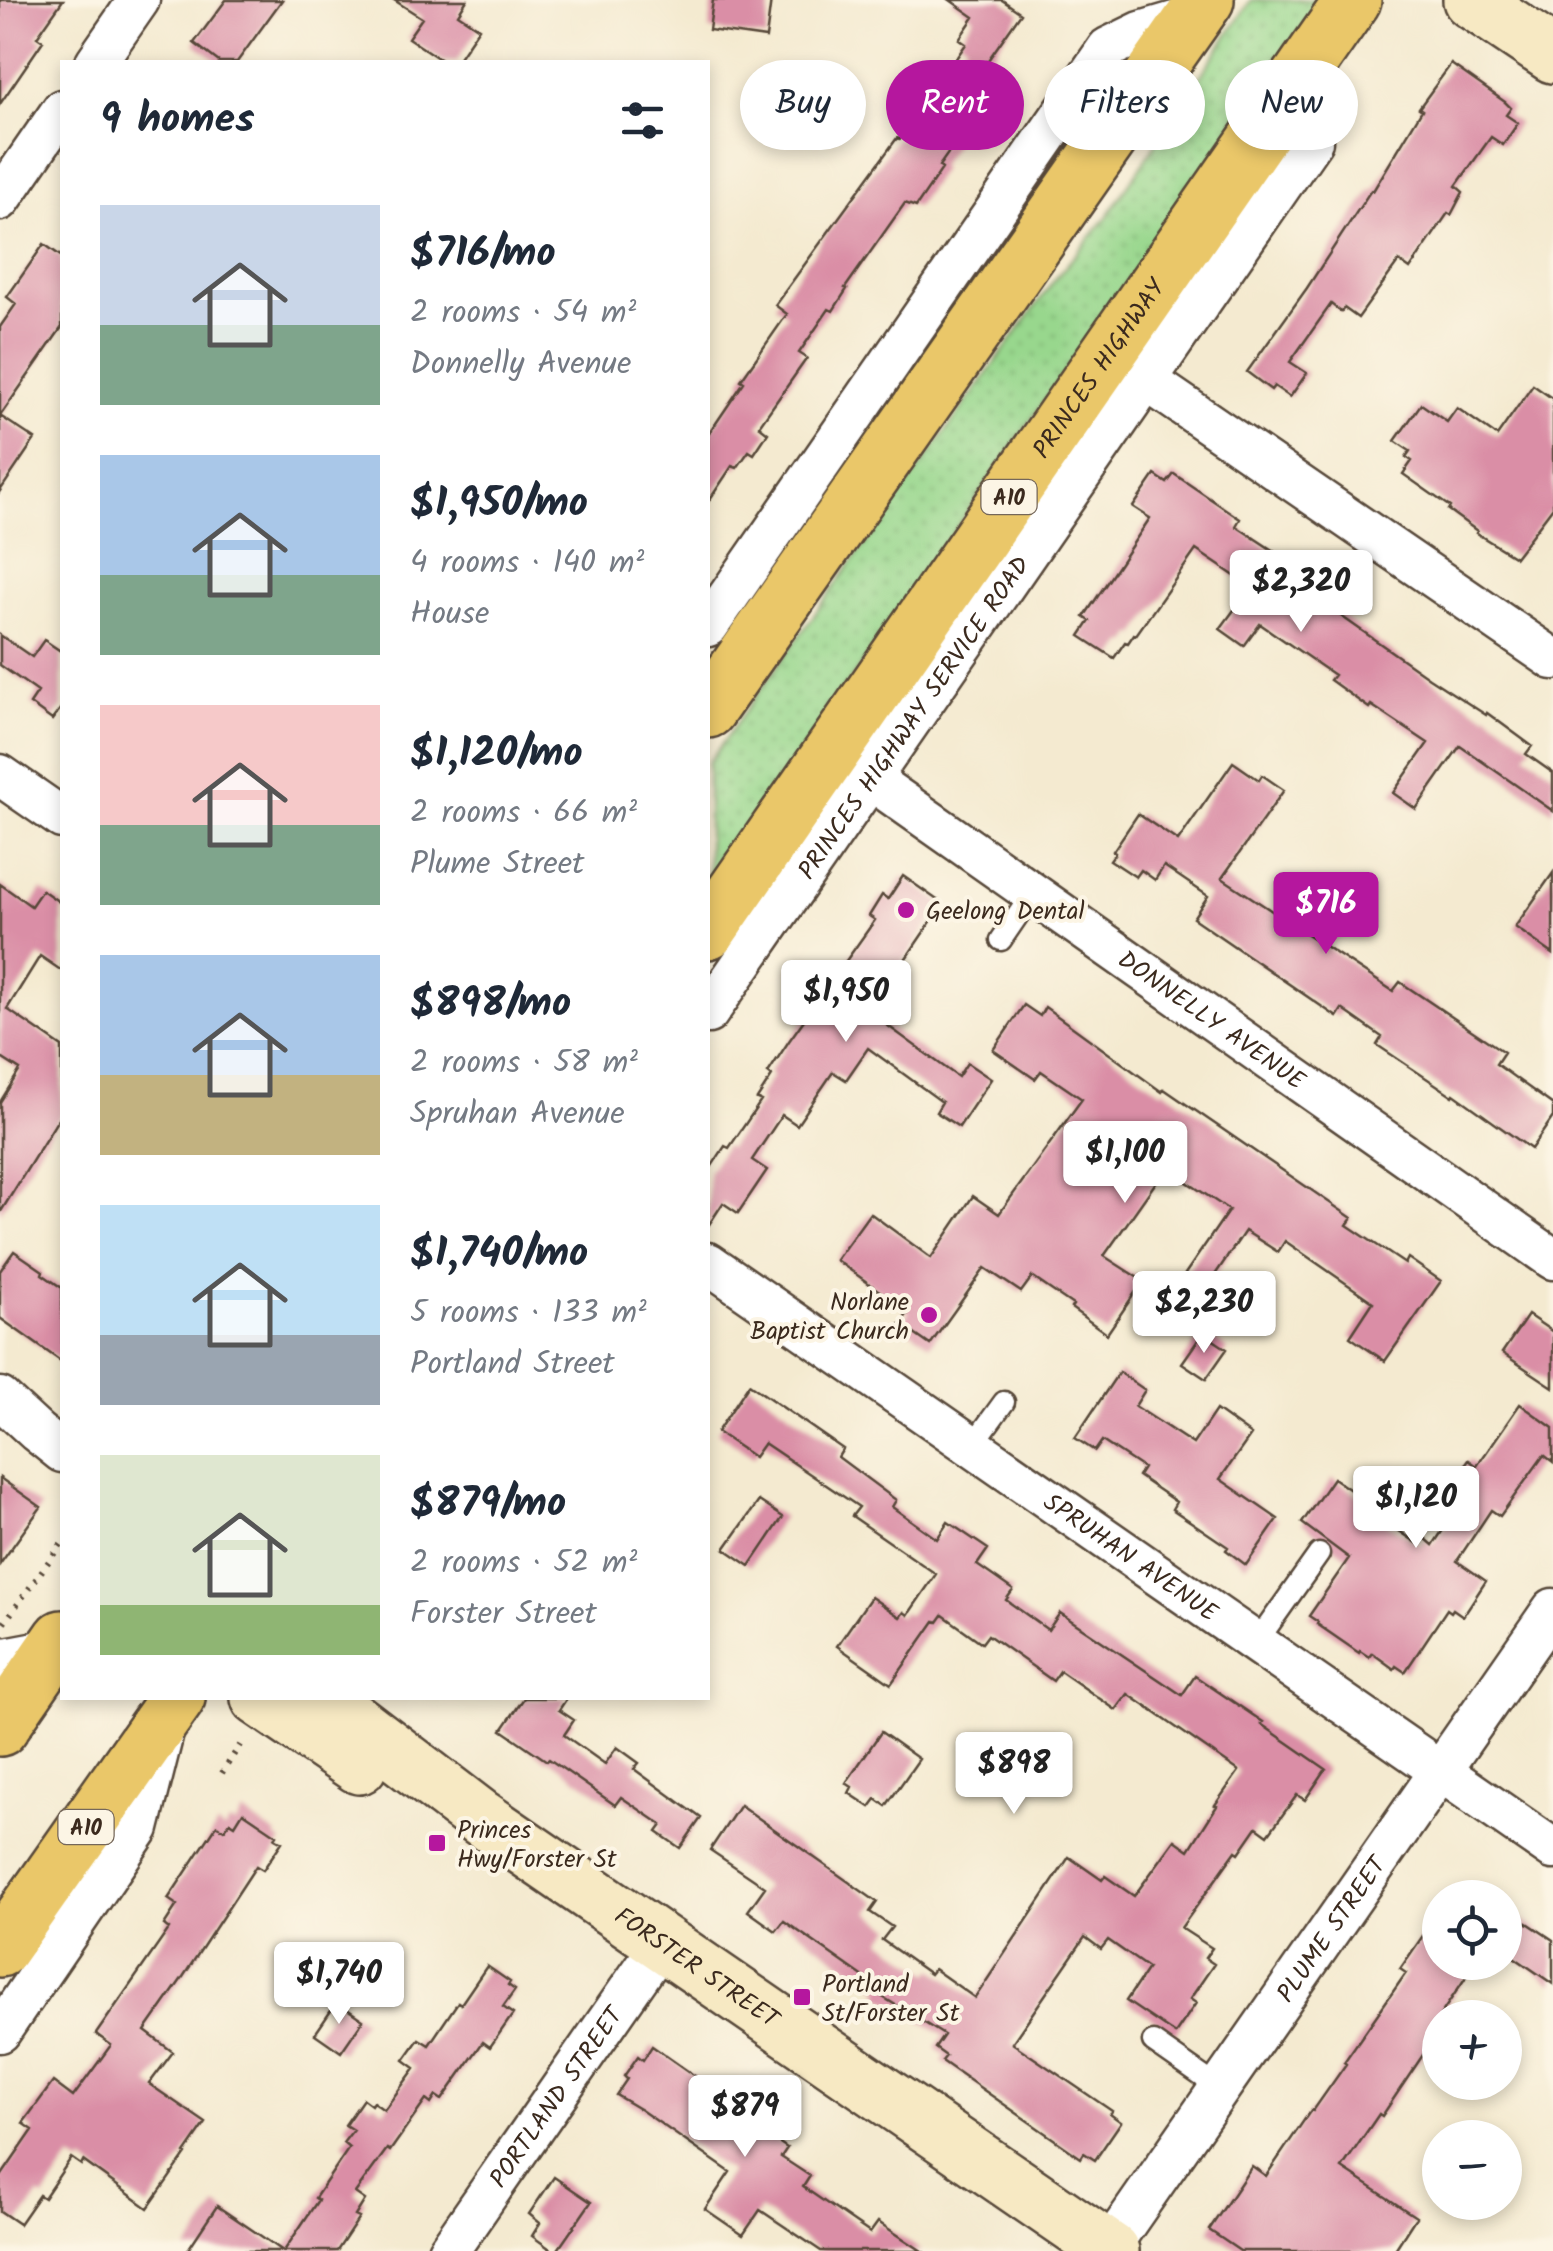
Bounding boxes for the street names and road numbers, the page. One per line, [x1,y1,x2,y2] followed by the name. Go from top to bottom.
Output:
[1023,269,1177,467] street label: PRINCES HIGHWAY
[982,480,1036,514] road number: A10
[788,548,1041,888] street label: PRINCES HIGHWAY SERVICE ROAD
[1109,941,1314,1102] street label: DONNELLY AVENUE
[1034,1483,1227,1634] street label: SPRUHAN AVENUE
[58,1810,114,1844] road number: A10
[1267,1846,1399,2011] street label: PLUME STREET
[605,1897,789,2041] street label: FORSTER STREET
[480,1997,636,2197] street label: PORTLAND STREET

